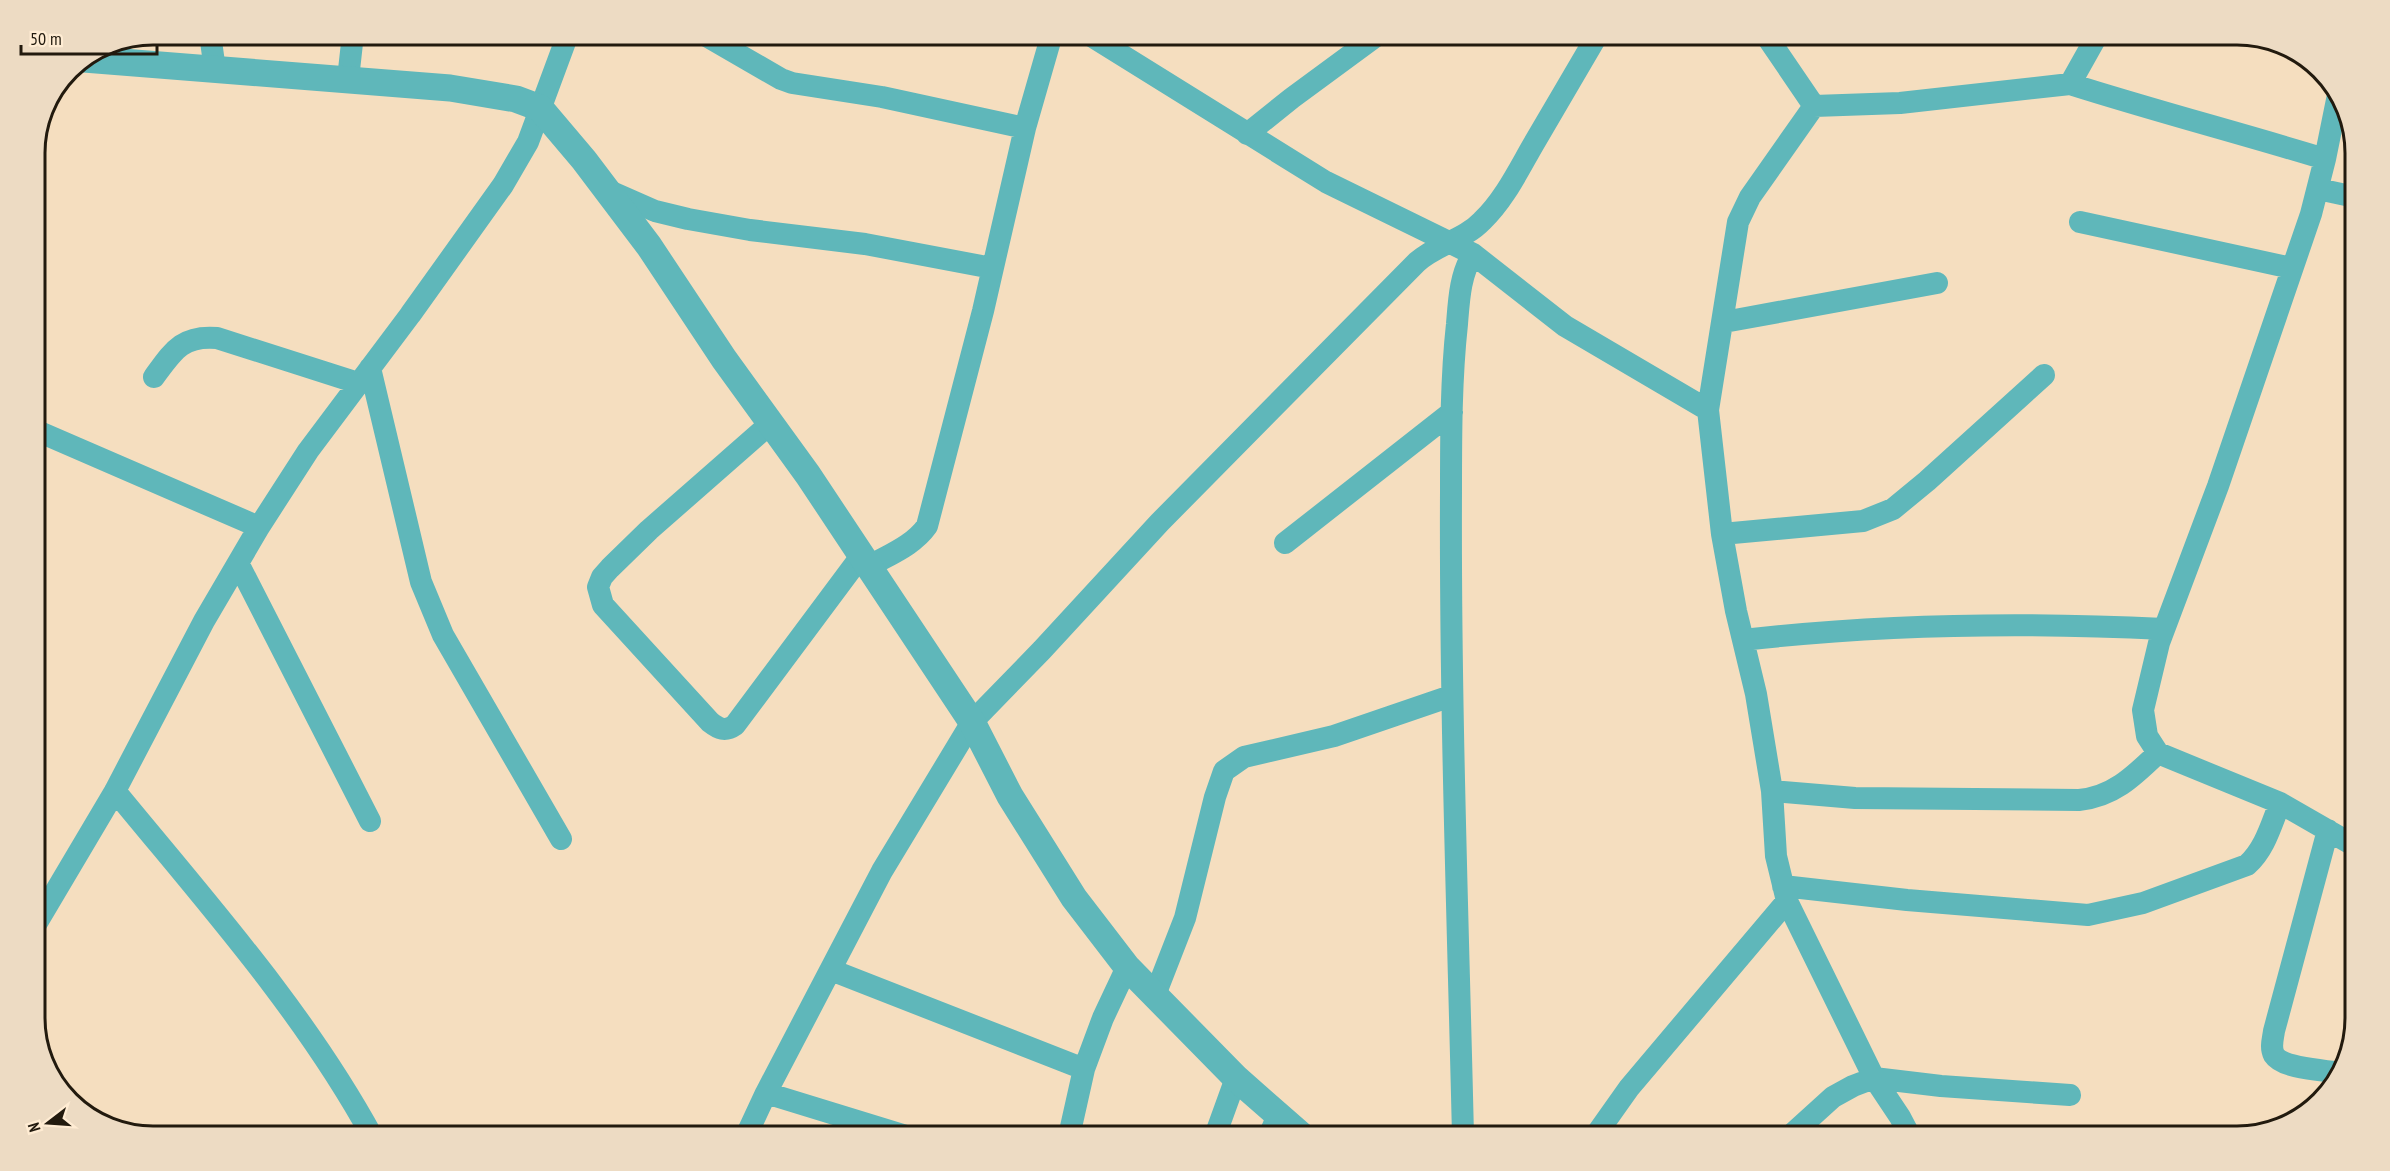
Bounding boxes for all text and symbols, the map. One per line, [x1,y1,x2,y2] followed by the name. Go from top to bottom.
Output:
[21,18,158,56] scale bar
[30,27,62,50] text: 50 m
[18,1093,78,1153] north arrow
[23,1120,44,1134] text: N

